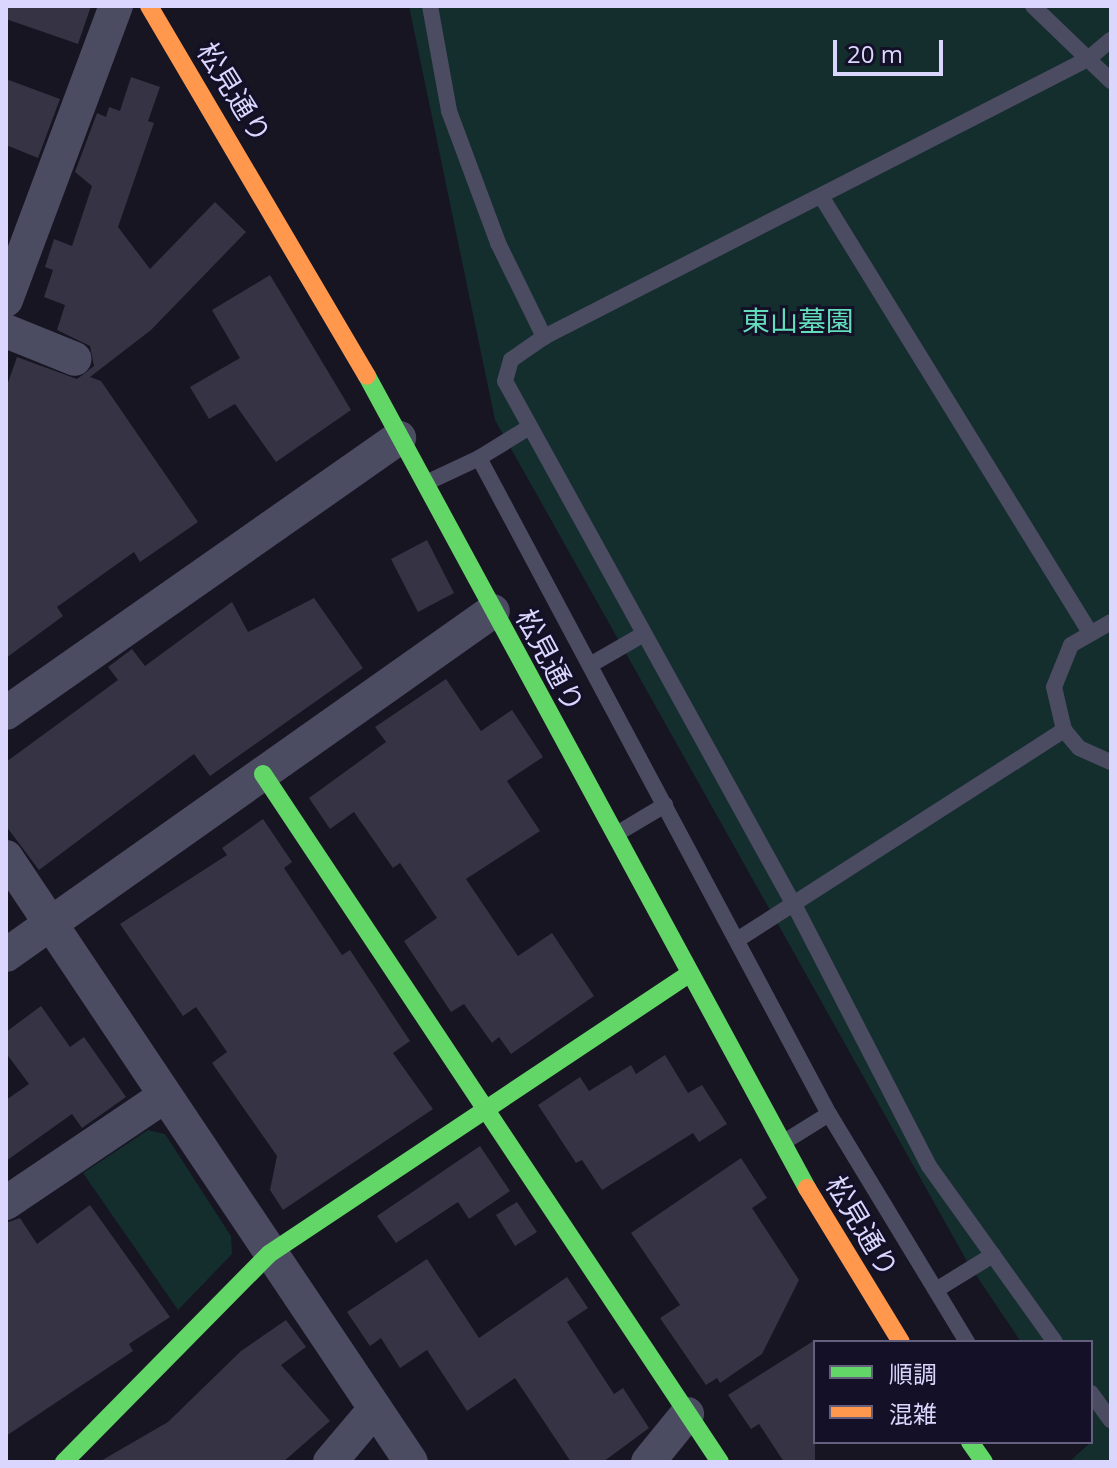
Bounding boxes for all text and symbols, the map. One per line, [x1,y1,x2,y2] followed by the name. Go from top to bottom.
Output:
[837,24,947,74] scale bar
[191,36,279,148] street label: 松見通り
[847,37,903,70] text: 20 m
[742,303,854,337] park label: 東山墓園
[510,603,592,717] street label: 松見通り
[820,1169,906,1283] street label: 松見通り
[813,1340,1093,1444] legend
[889,1357,937,1390] text: 順調
[889,1397,937,1430] text: 混雑

